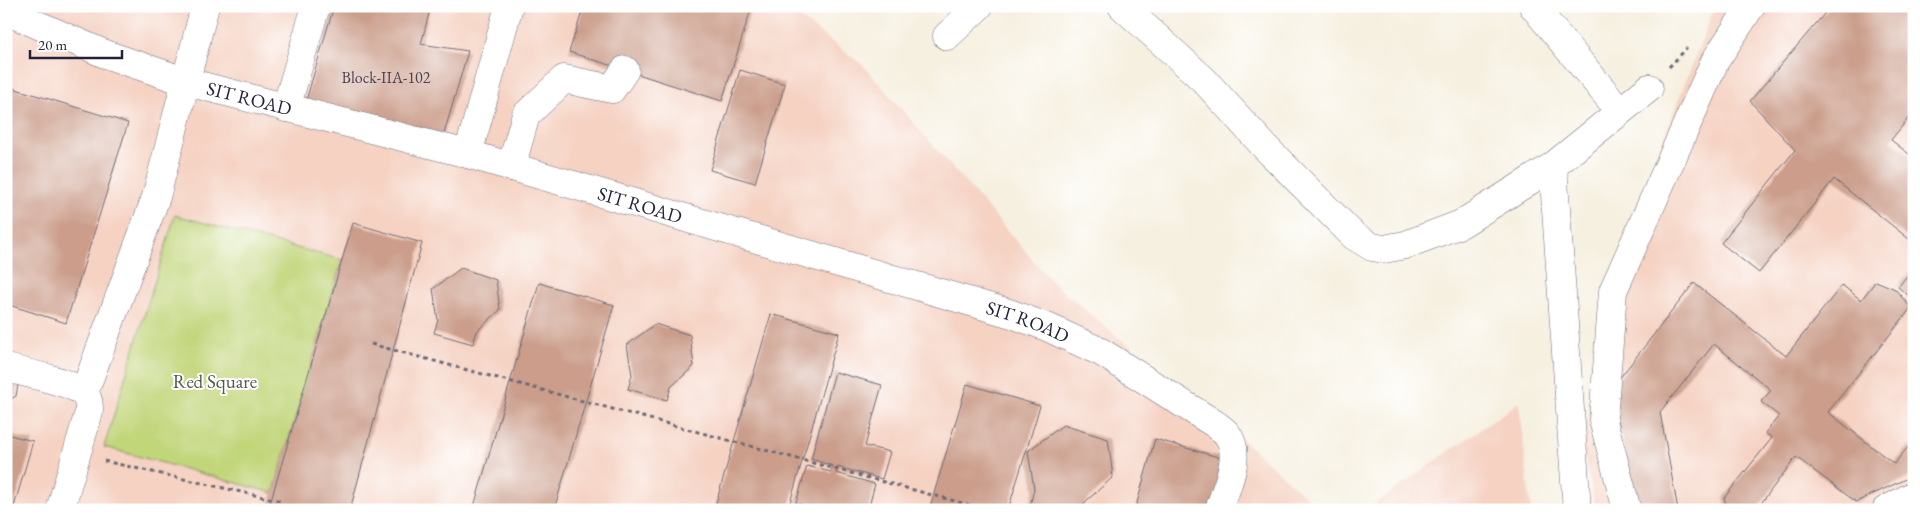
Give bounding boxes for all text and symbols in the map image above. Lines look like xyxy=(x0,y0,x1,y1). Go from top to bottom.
scale bar xyxy=(30,28,122,60)
text: 20 m xyxy=(38,35,67,54)
house number: Block-IIA-102 xyxy=(342,67,431,88)
street label: SIT ROAD xyxy=(204,75,295,121)
street label: SIT ROAD xyxy=(595,180,685,229)
street label: SIT ROAD xyxy=(983,295,1073,348)
park label: Red Square xyxy=(173,369,257,394)

